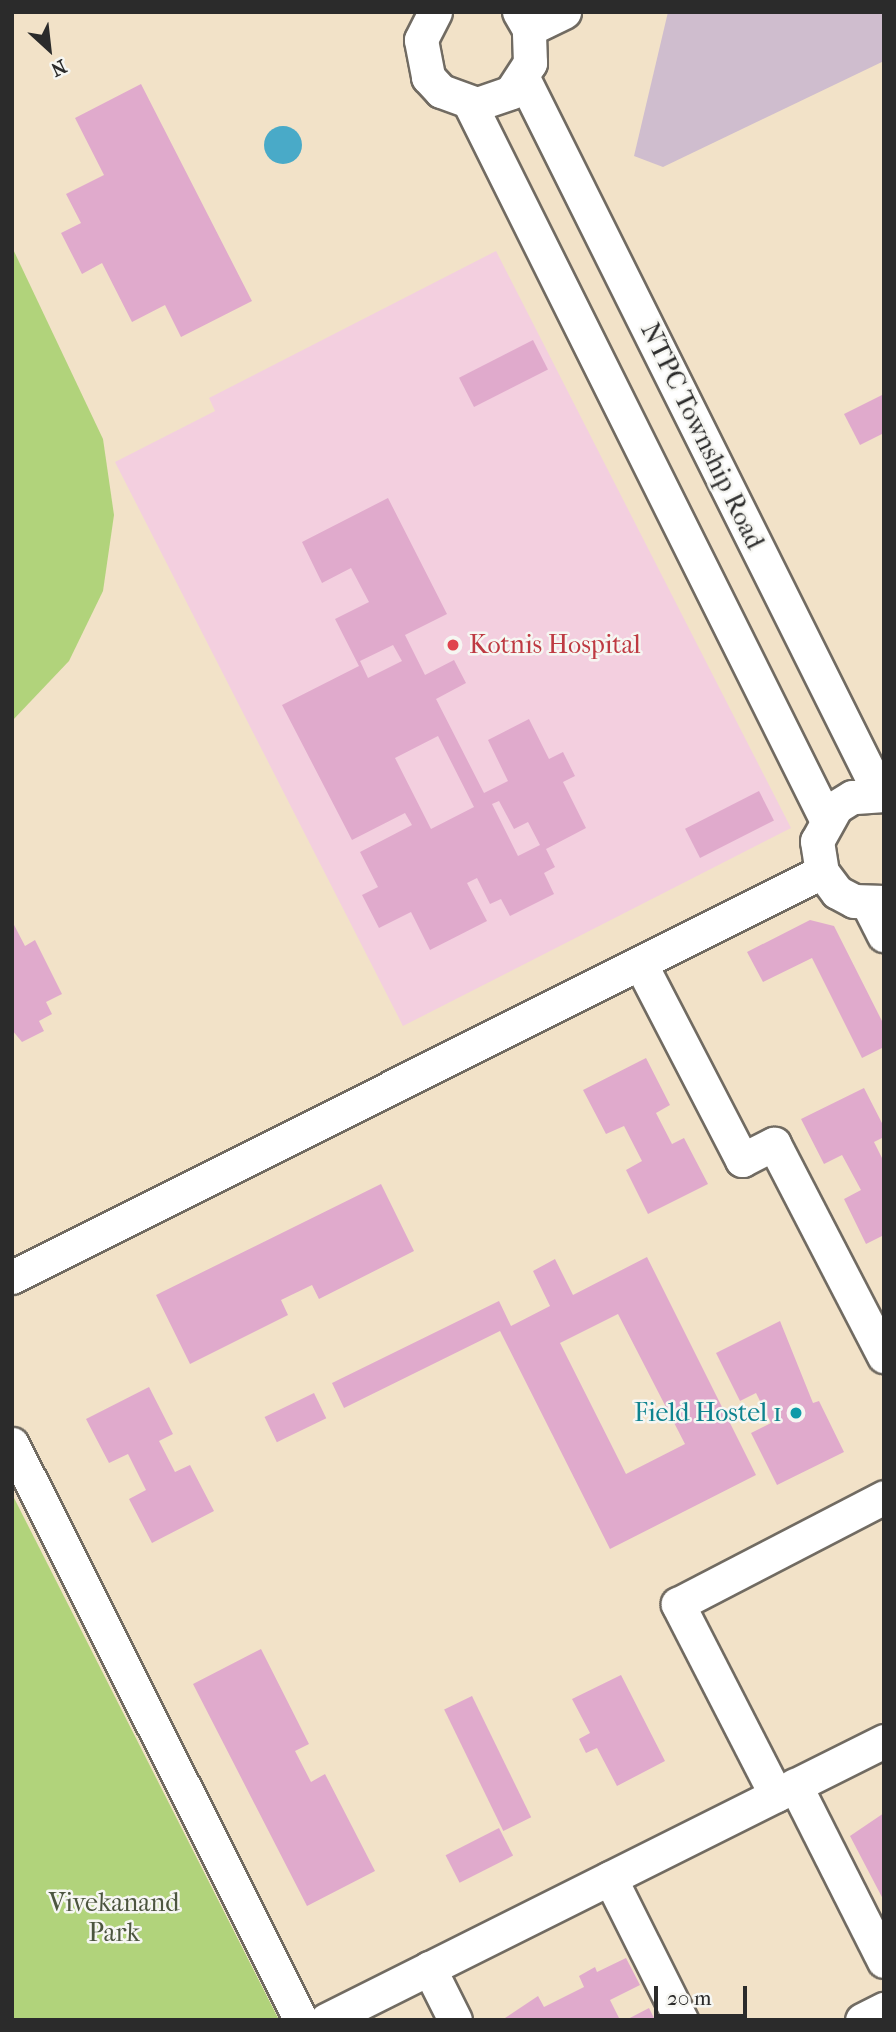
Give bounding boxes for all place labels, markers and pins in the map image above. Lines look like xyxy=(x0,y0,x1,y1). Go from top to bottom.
place label: Kotnis Hospital xyxy=(469,629,641,661)
marker: Kotnis Hospital xyxy=(443,635,463,655)
place label: Field Hostel 1 xyxy=(634,1397,782,1429)
marker: Field Hostel 1 xyxy=(788,1405,804,1421)

